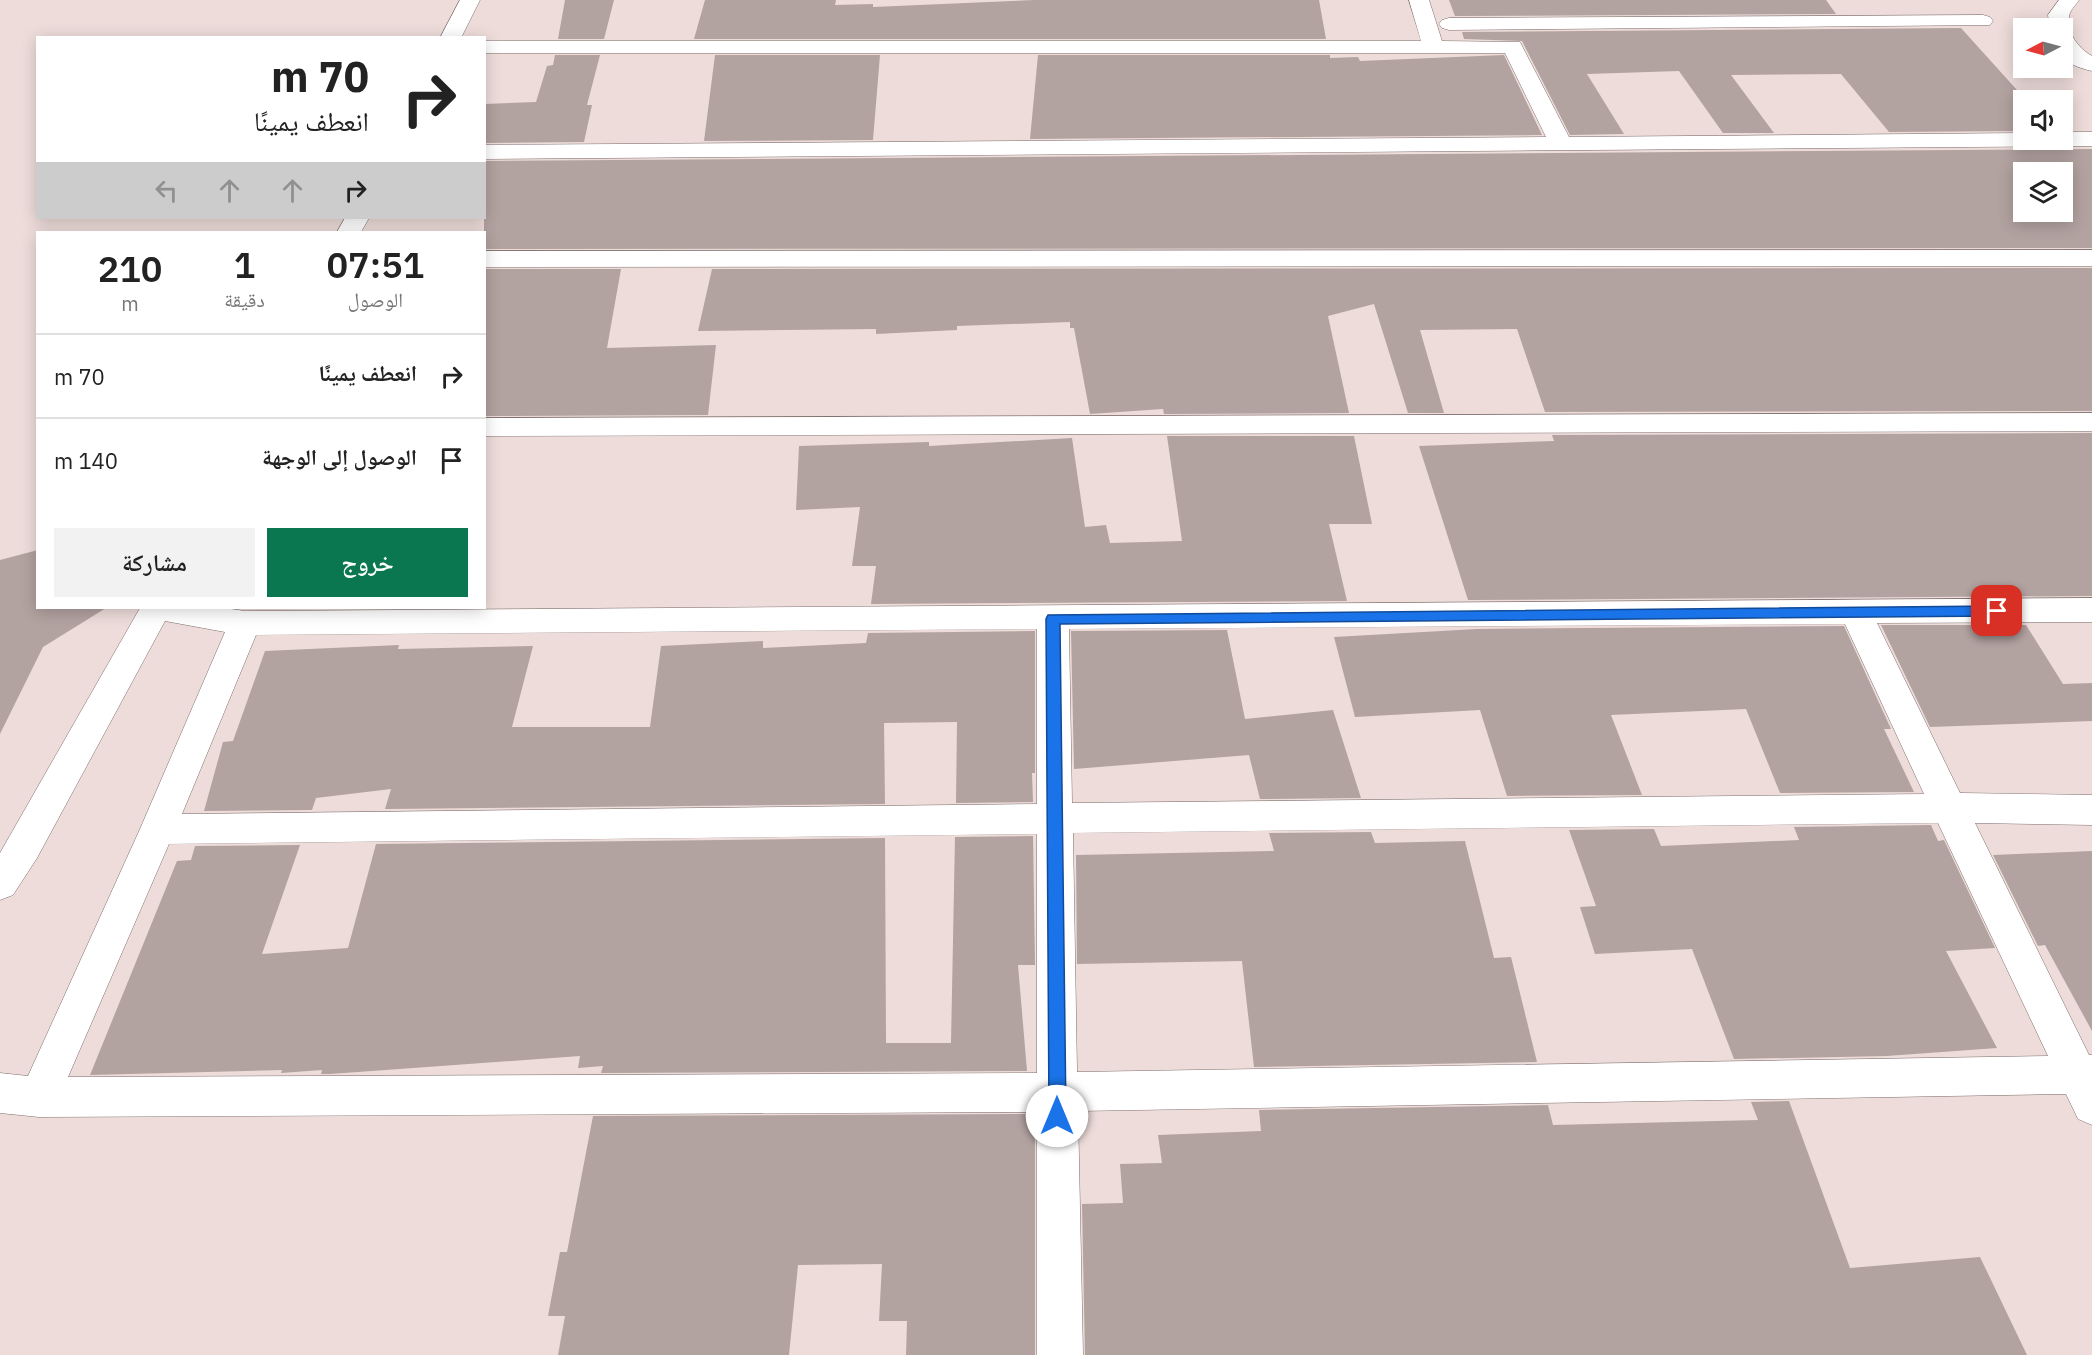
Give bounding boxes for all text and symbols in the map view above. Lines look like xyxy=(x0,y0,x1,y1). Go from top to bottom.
north arrow xyxy=(2013,18,2073,78)
map controls xyxy=(2013,18,2073,222)
text: 70 m xyxy=(271,49,369,104)
icon: right xyxy=(390,60,468,138)
button: sound xyxy=(2013,90,2073,150)
text: انعطف يمينًا xyxy=(254,103,369,138)
button: layers xyxy=(2013,162,2073,222)
icon: left xyxy=(150,174,183,207)
icon: ahead xyxy=(213,174,246,207)
icon: ahead xyxy=(276,174,309,207)
icon: right xyxy=(339,174,372,207)
text: 1 xyxy=(234,241,255,288)
text: 07:51 xyxy=(326,241,424,288)
text: 210 xyxy=(98,245,162,292)
text: دقيقة xyxy=(224,286,265,313)
text: الوصول xyxy=(348,286,403,313)
text: m xyxy=(121,290,139,317)
text: انعطف يمينًا xyxy=(319,358,417,387)
icon: right xyxy=(435,360,468,393)
text: 70 m xyxy=(54,362,105,391)
text: الوصول إلى الوجهة xyxy=(262,442,417,471)
icon: arrive xyxy=(435,444,468,477)
text: 140 m xyxy=(54,446,118,475)
button: مشاركة xyxy=(54,528,255,597)
button: خروج xyxy=(267,528,468,597)
pin xyxy=(1971,585,2022,636)
icon: arrive xyxy=(1980,594,2013,627)
position arrow xyxy=(1025,1084,1089,1148)

